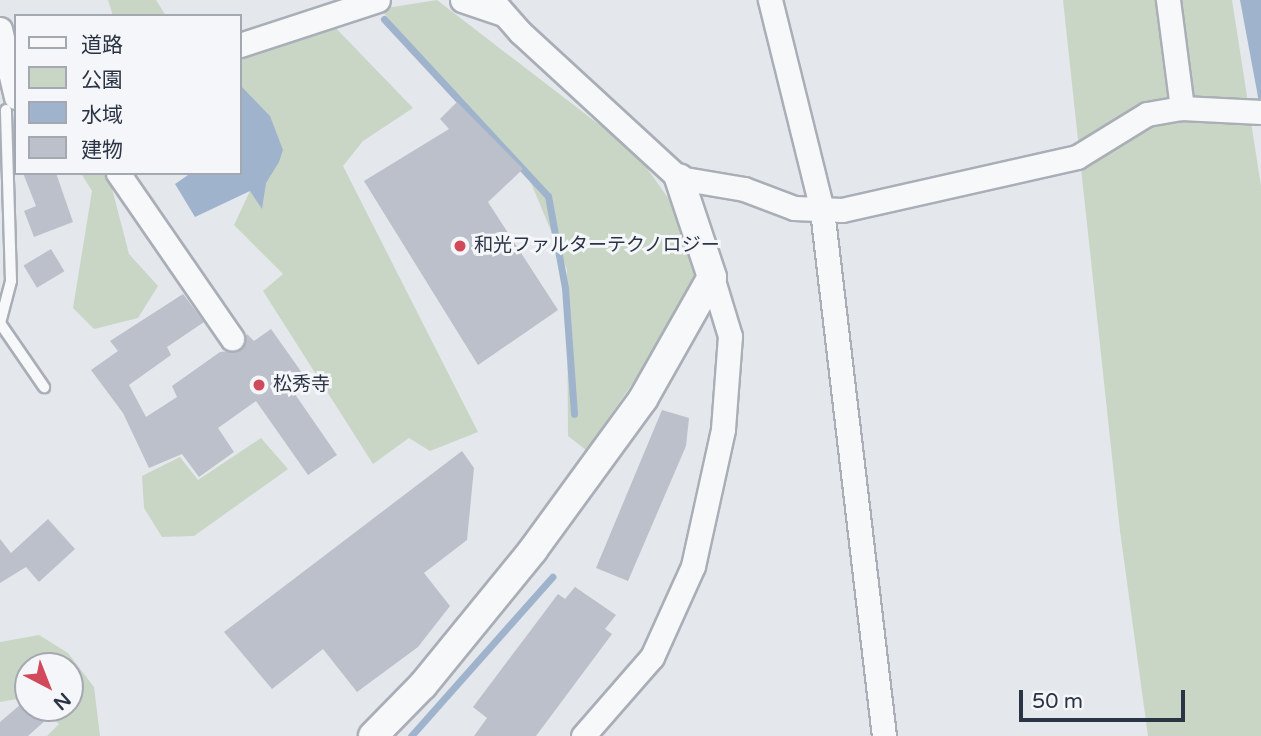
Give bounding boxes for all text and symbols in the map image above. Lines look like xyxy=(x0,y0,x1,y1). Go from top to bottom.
legend xyxy=(14,14,242,175)
text: 道路 xyxy=(81,33,123,58)
text: 公園 xyxy=(81,68,123,93)
text: 水域 xyxy=(81,103,123,128)
text: 建物 xyxy=(81,138,123,163)
place label: 和光ファルターテクノロジー xyxy=(474,235,721,257)
marker: 和光ファルターテクノロジー xyxy=(452,238,468,254)
place label: 松秀寺 xyxy=(273,374,330,396)
marker: 松秀寺 xyxy=(251,377,267,393)
north arrow xyxy=(14,652,84,722)
scale bar xyxy=(1023,676,1189,720)
text: N xyxy=(49,688,75,714)
text: 50 m xyxy=(1032,689,1083,714)

